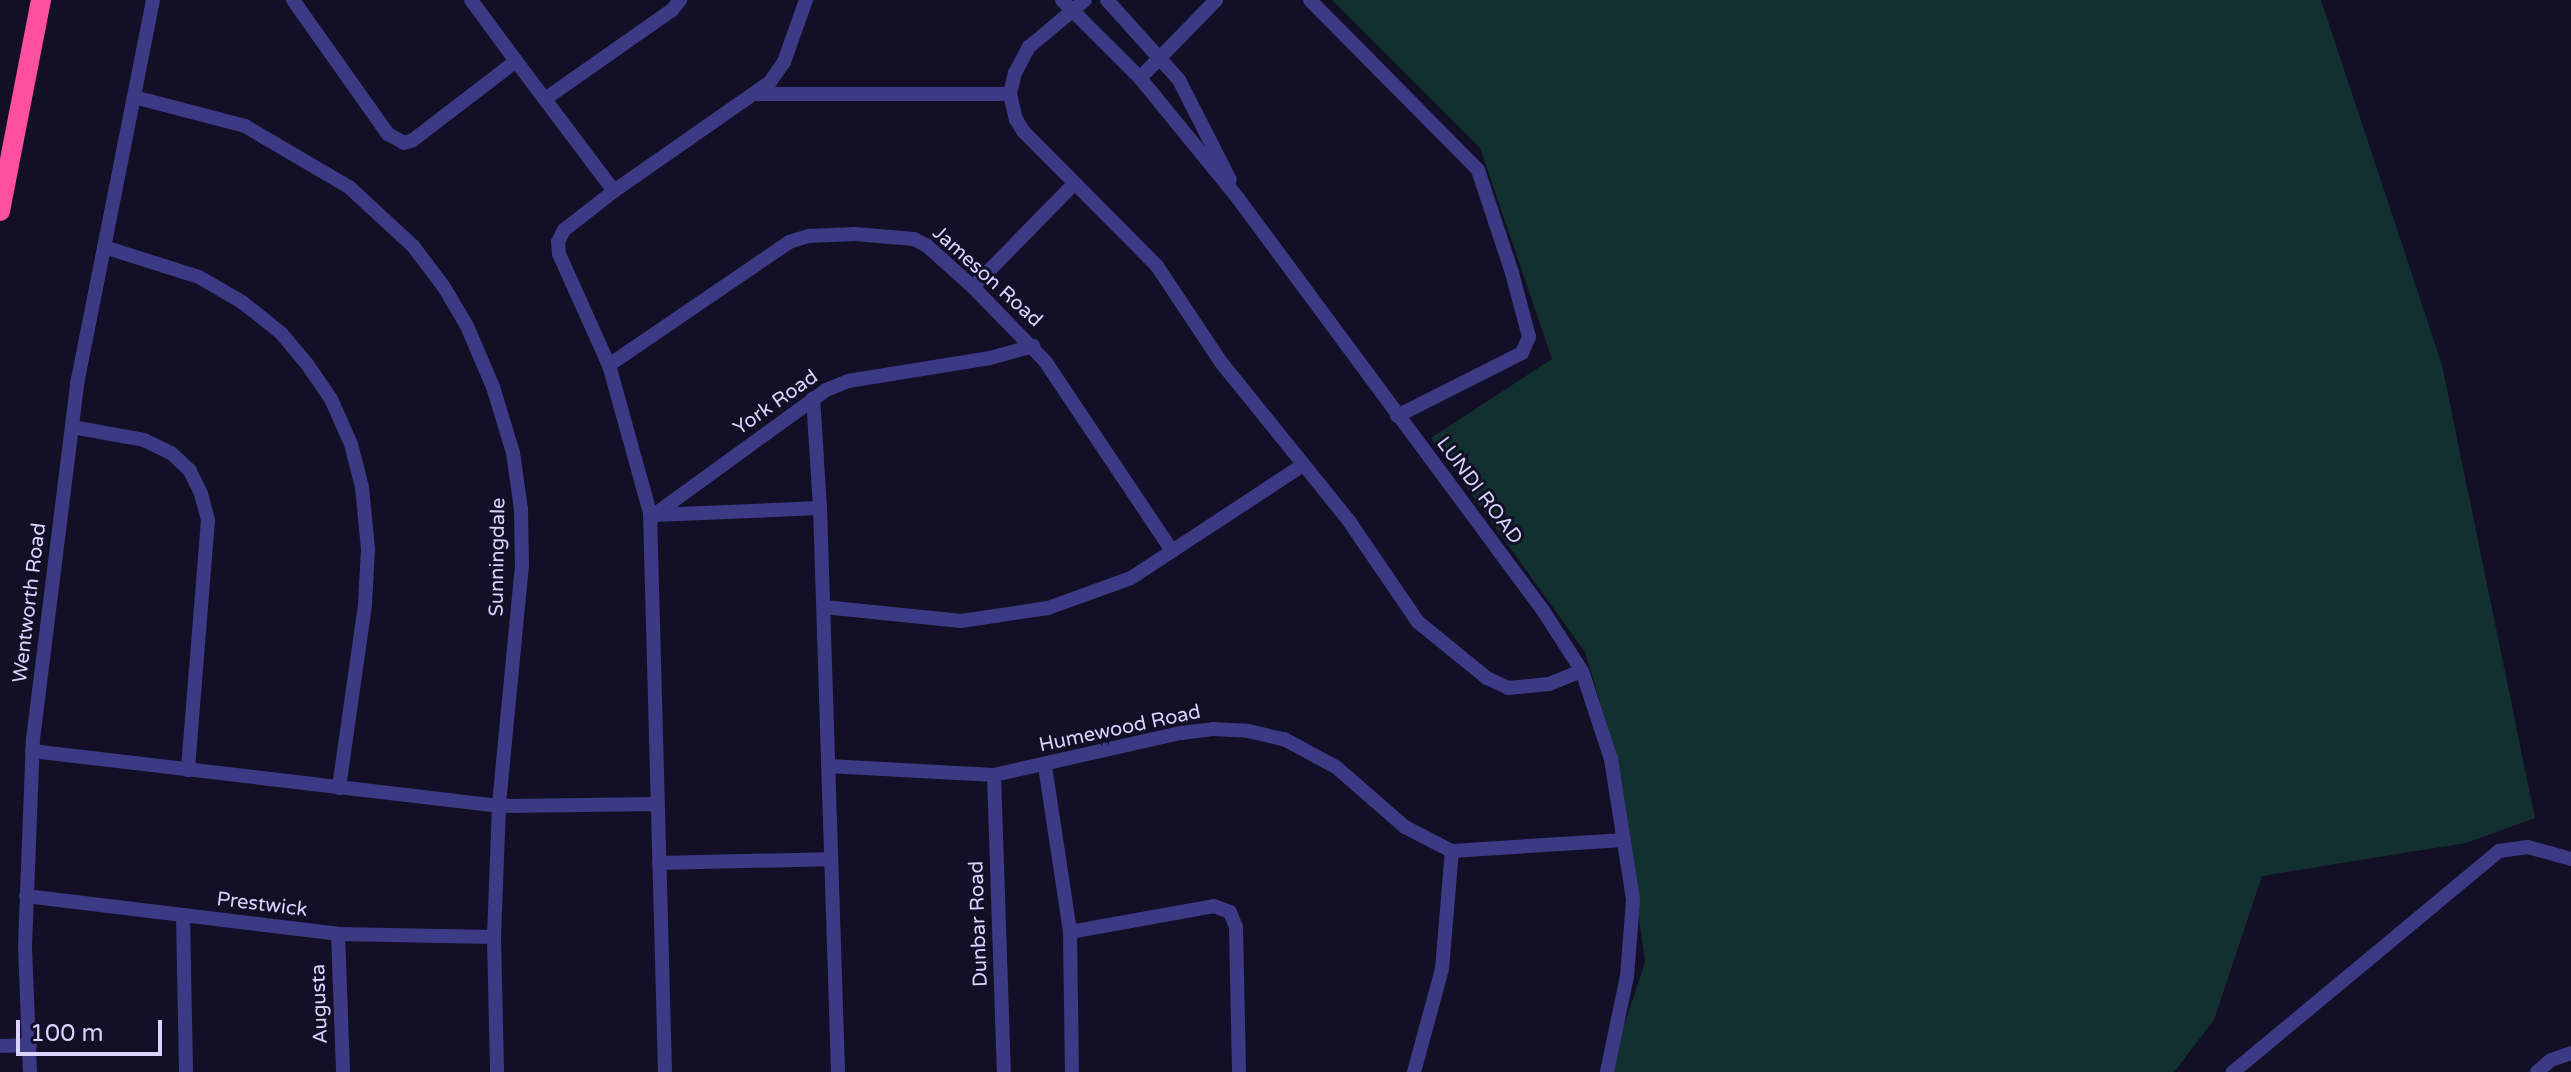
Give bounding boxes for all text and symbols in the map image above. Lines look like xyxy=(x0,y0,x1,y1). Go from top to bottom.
street label: Jameson Road xyxy=(927,221,1047,333)
street label: York Road xyxy=(729,365,823,441)
street label: LUNDI ROAD xyxy=(1431,433,1527,549)
street label: Sunningdale xyxy=(485,497,511,617)
street label: Wentworth Road xyxy=(8,522,52,684)
street label: Humewood Road xyxy=(1037,700,1203,758)
street label: Dunbar Road xyxy=(965,861,993,987)
street label: Prestwick xyxy=(215,888,309,922)
street label: Augusta xyxy=(307,964,333,1044)
scale bar xyxy=(20,1004,166,1054)
text: 100 m xyxy=(30,1019,104,1048)

